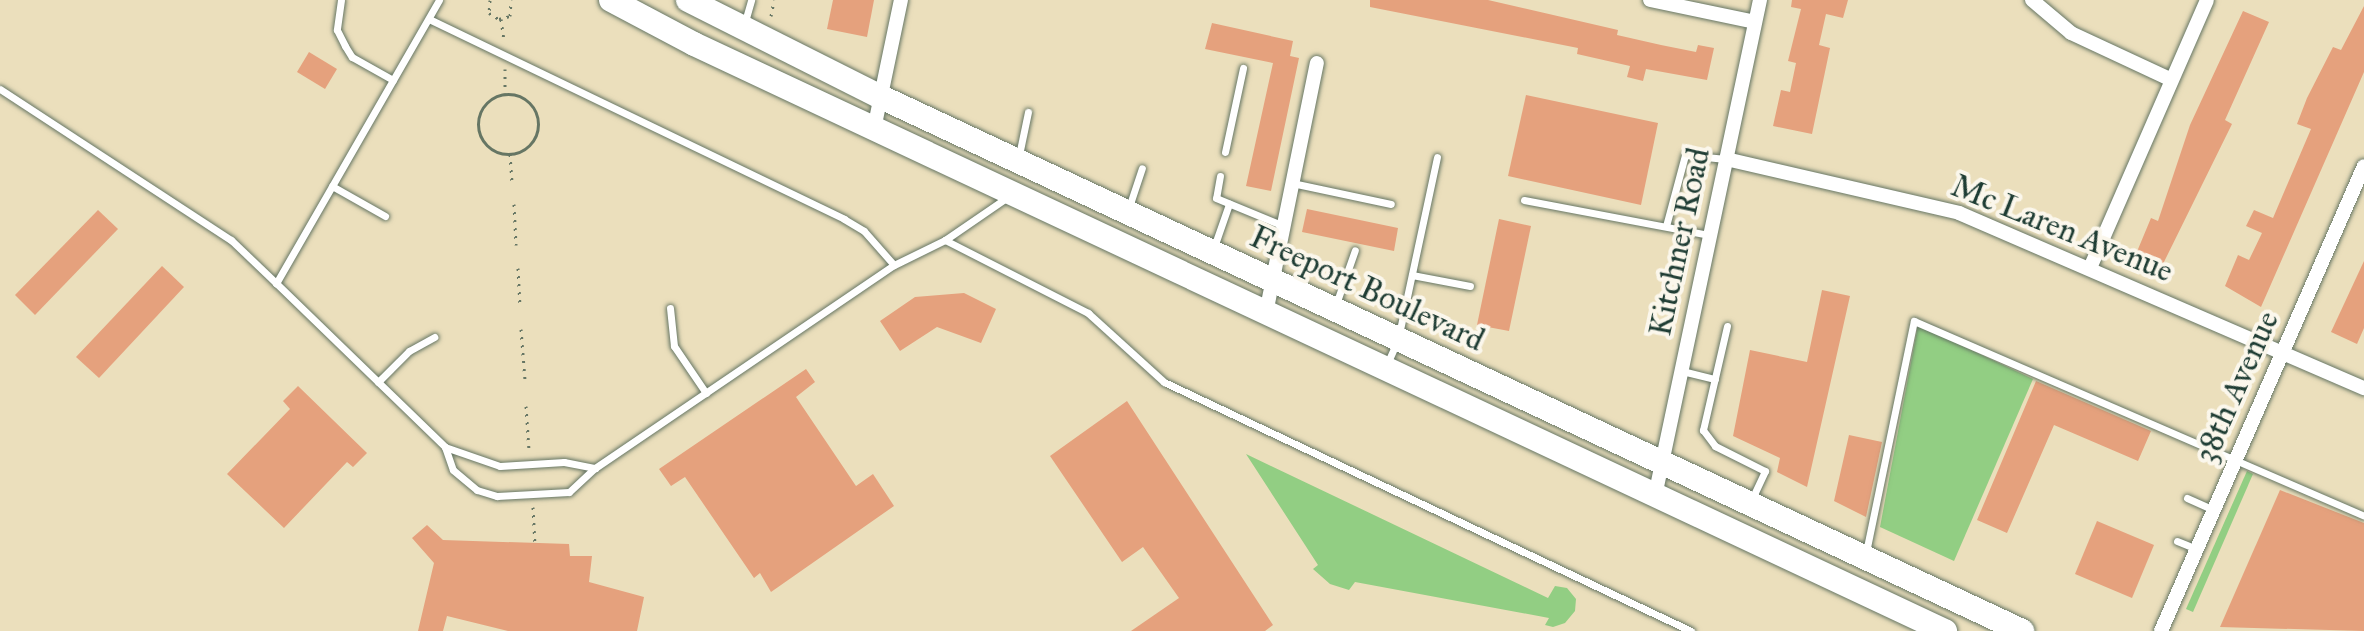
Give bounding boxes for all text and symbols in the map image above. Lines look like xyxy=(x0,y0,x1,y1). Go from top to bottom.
street label: Kitchner Road xyxy=(1641,144,1719,340)
street label: Mc Laren Avenue xyxy=(1946,167,2178,291)
street label: Freeport Boulevard xyxy=(1244,218,1490,360)
street label: 38th Avenue xyxy=(2187,305,2287,469)

